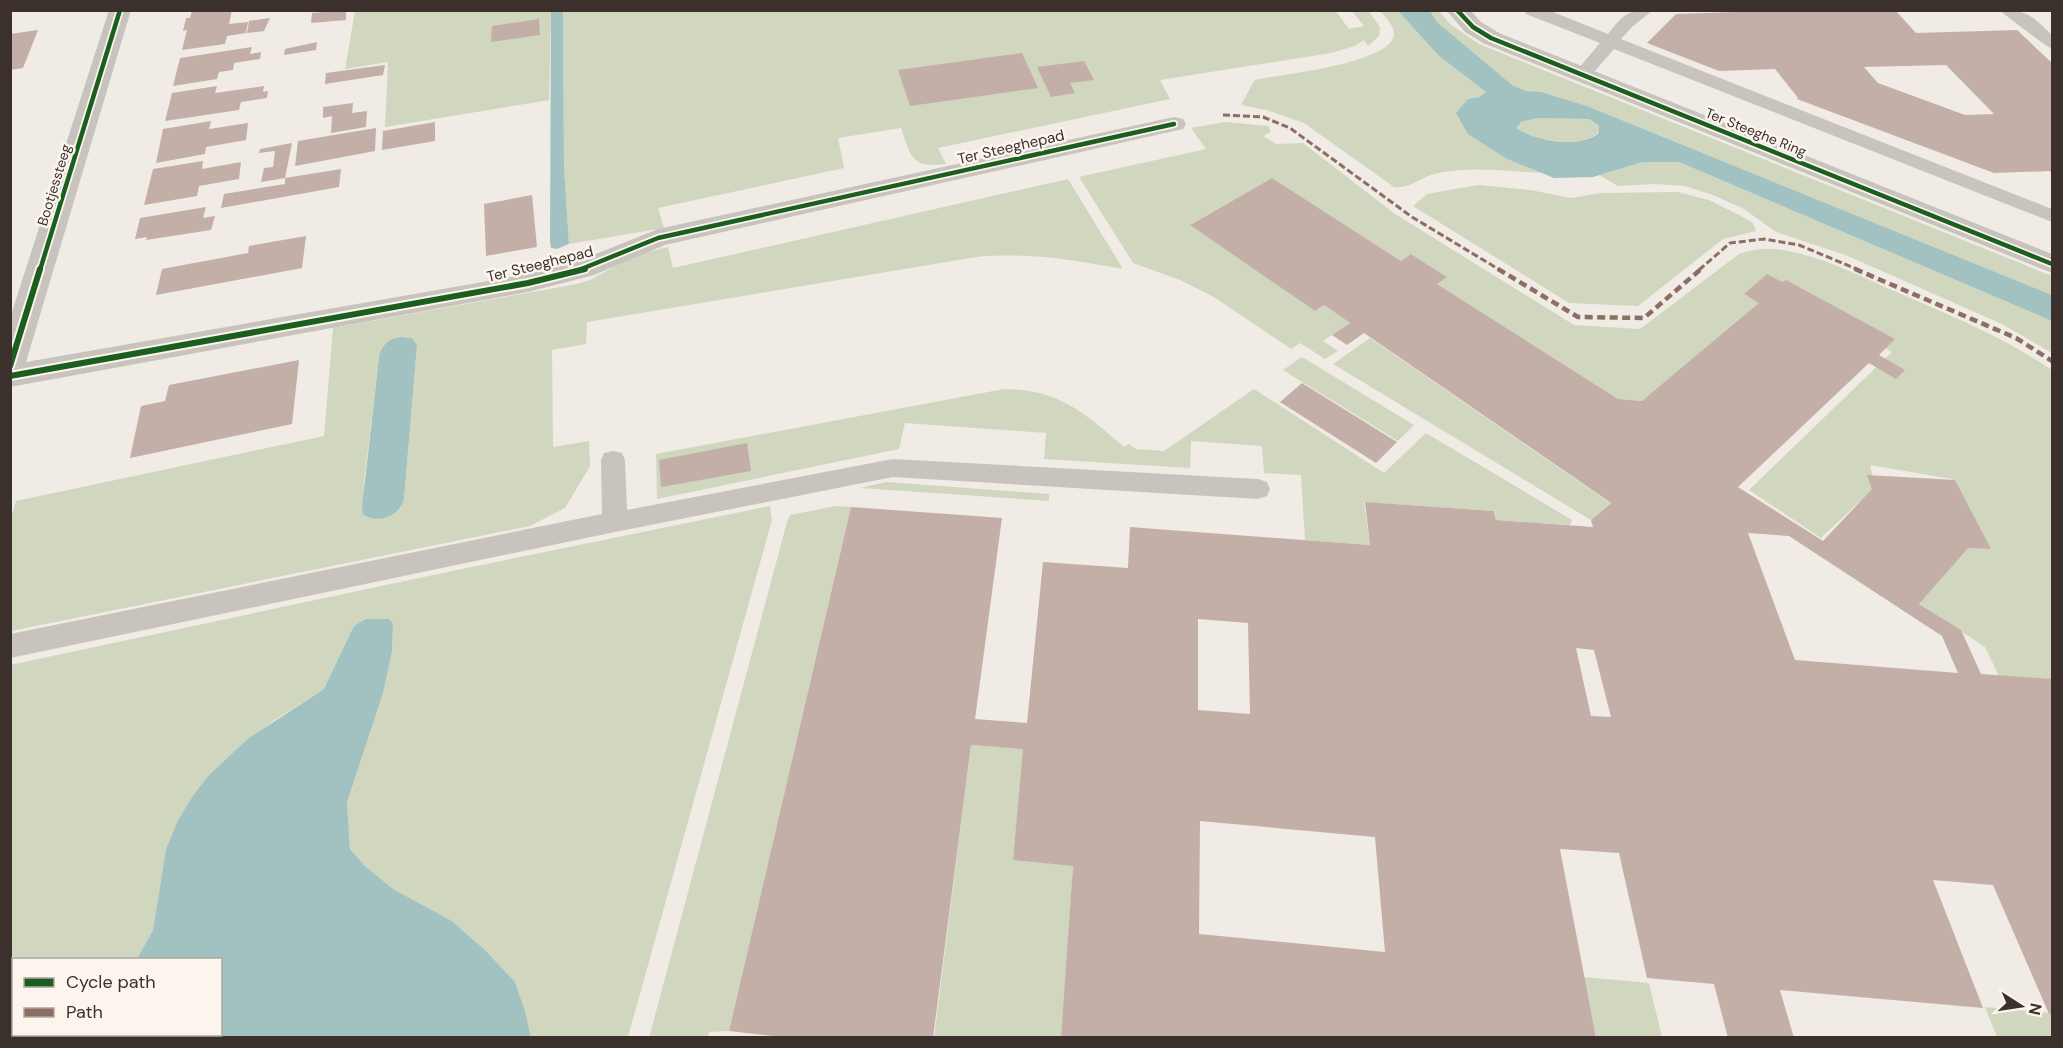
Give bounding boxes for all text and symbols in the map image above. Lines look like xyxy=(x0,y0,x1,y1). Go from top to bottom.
street label: Ter Steeghe Ring xyxy=(1703,103,1810,161)
street label: Ter Steeghepad xyxy=(956,125,1066,169)
street label: Bootjessteeg xyxy=(33,142,75,228)
street label: Ter Steeghepad xyxy=(485,241,595,287)
legend xyxy=(12,958,222,1036)
text: Cycle path xyxy=(66,970,156,994)
north arrow xyxy=(1991,976,2051,1036)
text: Path xyxy=(66,1000,103,1024)
text: N xyxy=(2024,1001,2047,1017)

